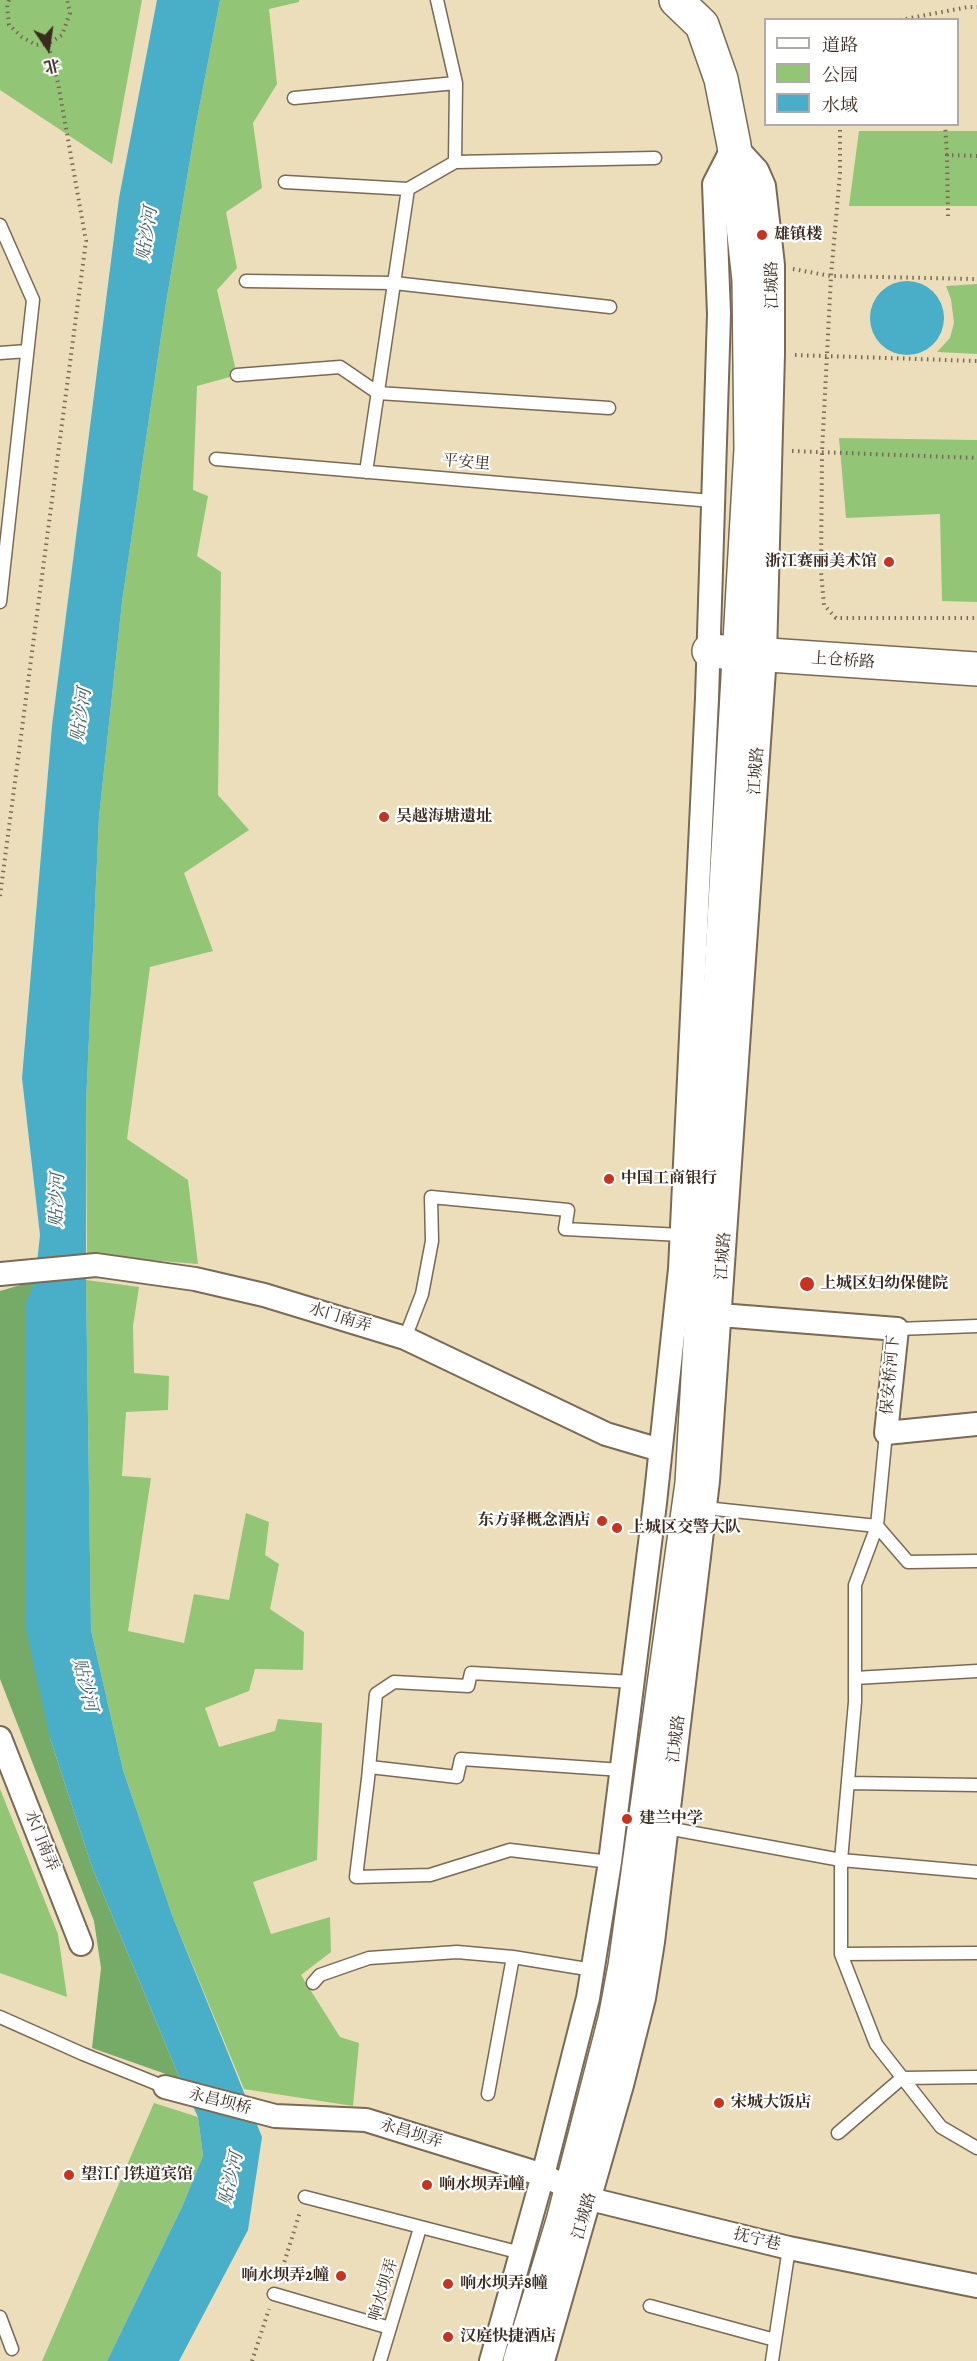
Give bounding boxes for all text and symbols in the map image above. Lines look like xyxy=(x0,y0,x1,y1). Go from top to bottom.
north arrow xyxy=(18,18,78,78)
legend xyxy=(764,18,959,126)
text: 道路 xyxy=(822,33,858,57)
text: 北 xyxy=(42,53,62,78)
text: 公园 xyxy=(822,63,858,87)
text: 水域 xyxy=(822,93,858,117)
water label: 贴沙河 xyxy=(133,206,163,262)
place label: 雄镇楼 xyxy=(774,225,822,245)
marker: 雄镇楼 xyxy=(755,228,769,242)
street label: 江城路 xyxy=(763,261,783,309)
street label: 平安里 xyxy=(441,451,491,475)
place label: 浙江赛丽美术馆 xyxy=(765,552,877,572)
marker: 浙江赛丽美术馆 xyxy=(882,555,896,569)
street label: 上仓桥路 xyxy=(810,649,876,673)
water label: 贴沙河 xyxy=(68,687,96,743)
street label: 江城路 xyxy=(746,746,768,796)
place label: 吴越海塘遗址 xyxy=(396,807,492,827)
marker: 吴越海塘遗址 xyxy=(377,810,391,824)
place label: 中国工商银行 xyxy=(621,1169,717,1189)
marker: 中国工商银行 xyxy=(602,1172,616,1186)
water label: 贴沙河 xyxy=(46,1173,70,1227)
street label: 江城路 xyxy=(713,1231,735,1281)
place label: 上城区妇幼保健院 xyxy=(820,1274,948,1294)
marker: 上城区妇幼保健院 xyxy=(798,1275,816,1293)
street label: 水门南弄 xyxy=(307,1299,373,1337)
street label: 保安桥河下 xyxy=(878,1334,904,1416)
place label: 东方驿概念酒店 xyxy=(478,1511,590,1531)
marker: 东方驿概念酒店 xyxy=(595,1514,609,1528)
place label: 上城区交警大队 xyxy=(629,1518,741,1538)
marker: 上城区交警大队 xyxy=(610,1521,624,1535)
water label: 贴沙河 xyxy=(67,1656,101,1714)
street label: 江城路 xyxy=(665,1714,689,1764)
street label: 水门南弄 xyxy=(20,1808,62,1874)
place label: 建兰中学 xyxy=(639,1809,703,1829)
marker: 建兰中学 xyxy=(620,1812,634,1826)
street label: 永昌坝桥 xyxy=(187,2085,253,2119)
place label: 宋城大饭店 xyxy=(731,2093,811,2113)
marker: 宋城大饭店 xyxy=(712,2096,726,2110)
street label: 永昌坝弄 xyxy=(378,2115,444,2153)
water label: 贴沙河 xyxy=(215,2150,249,2208)
place label: 望江门铁道宾馆 xyxy=(81,2165,193,2185)
marker: 望江门铁道宾馆 xyxy=(62,2168,76,2182)
place label: 响水坝弄1幢 xyxy=(439,2175,525,2195)
marker: 响水坝弄1幢 xyxy=(420,2178,434,2192)
street label: 江城路 xyxy=(569,2190,601,2242)
street label: 抚宁巷 xyxy=(731,2225,783,2255)
street label: 响水坝弄 xyxy=(365,2257,403,2323)
place label: 响水坝弄2幢 xyxy=(241,2266,329,2286)
marker: 响水坝弄2幢 xyxy=(334,2269,348,2283)
place label: 响水坝弄8幢 xyxy=(460,2274,548,2294)
marker: 响水坝弄8幢 xyxy=(441,2277,455,2291)
place label: 汉庭快捷酒店 xyxy=(460,2327,556,2347)
marker: 汉庭快捷酒店 xyxy=(441,2330,455,2344)

